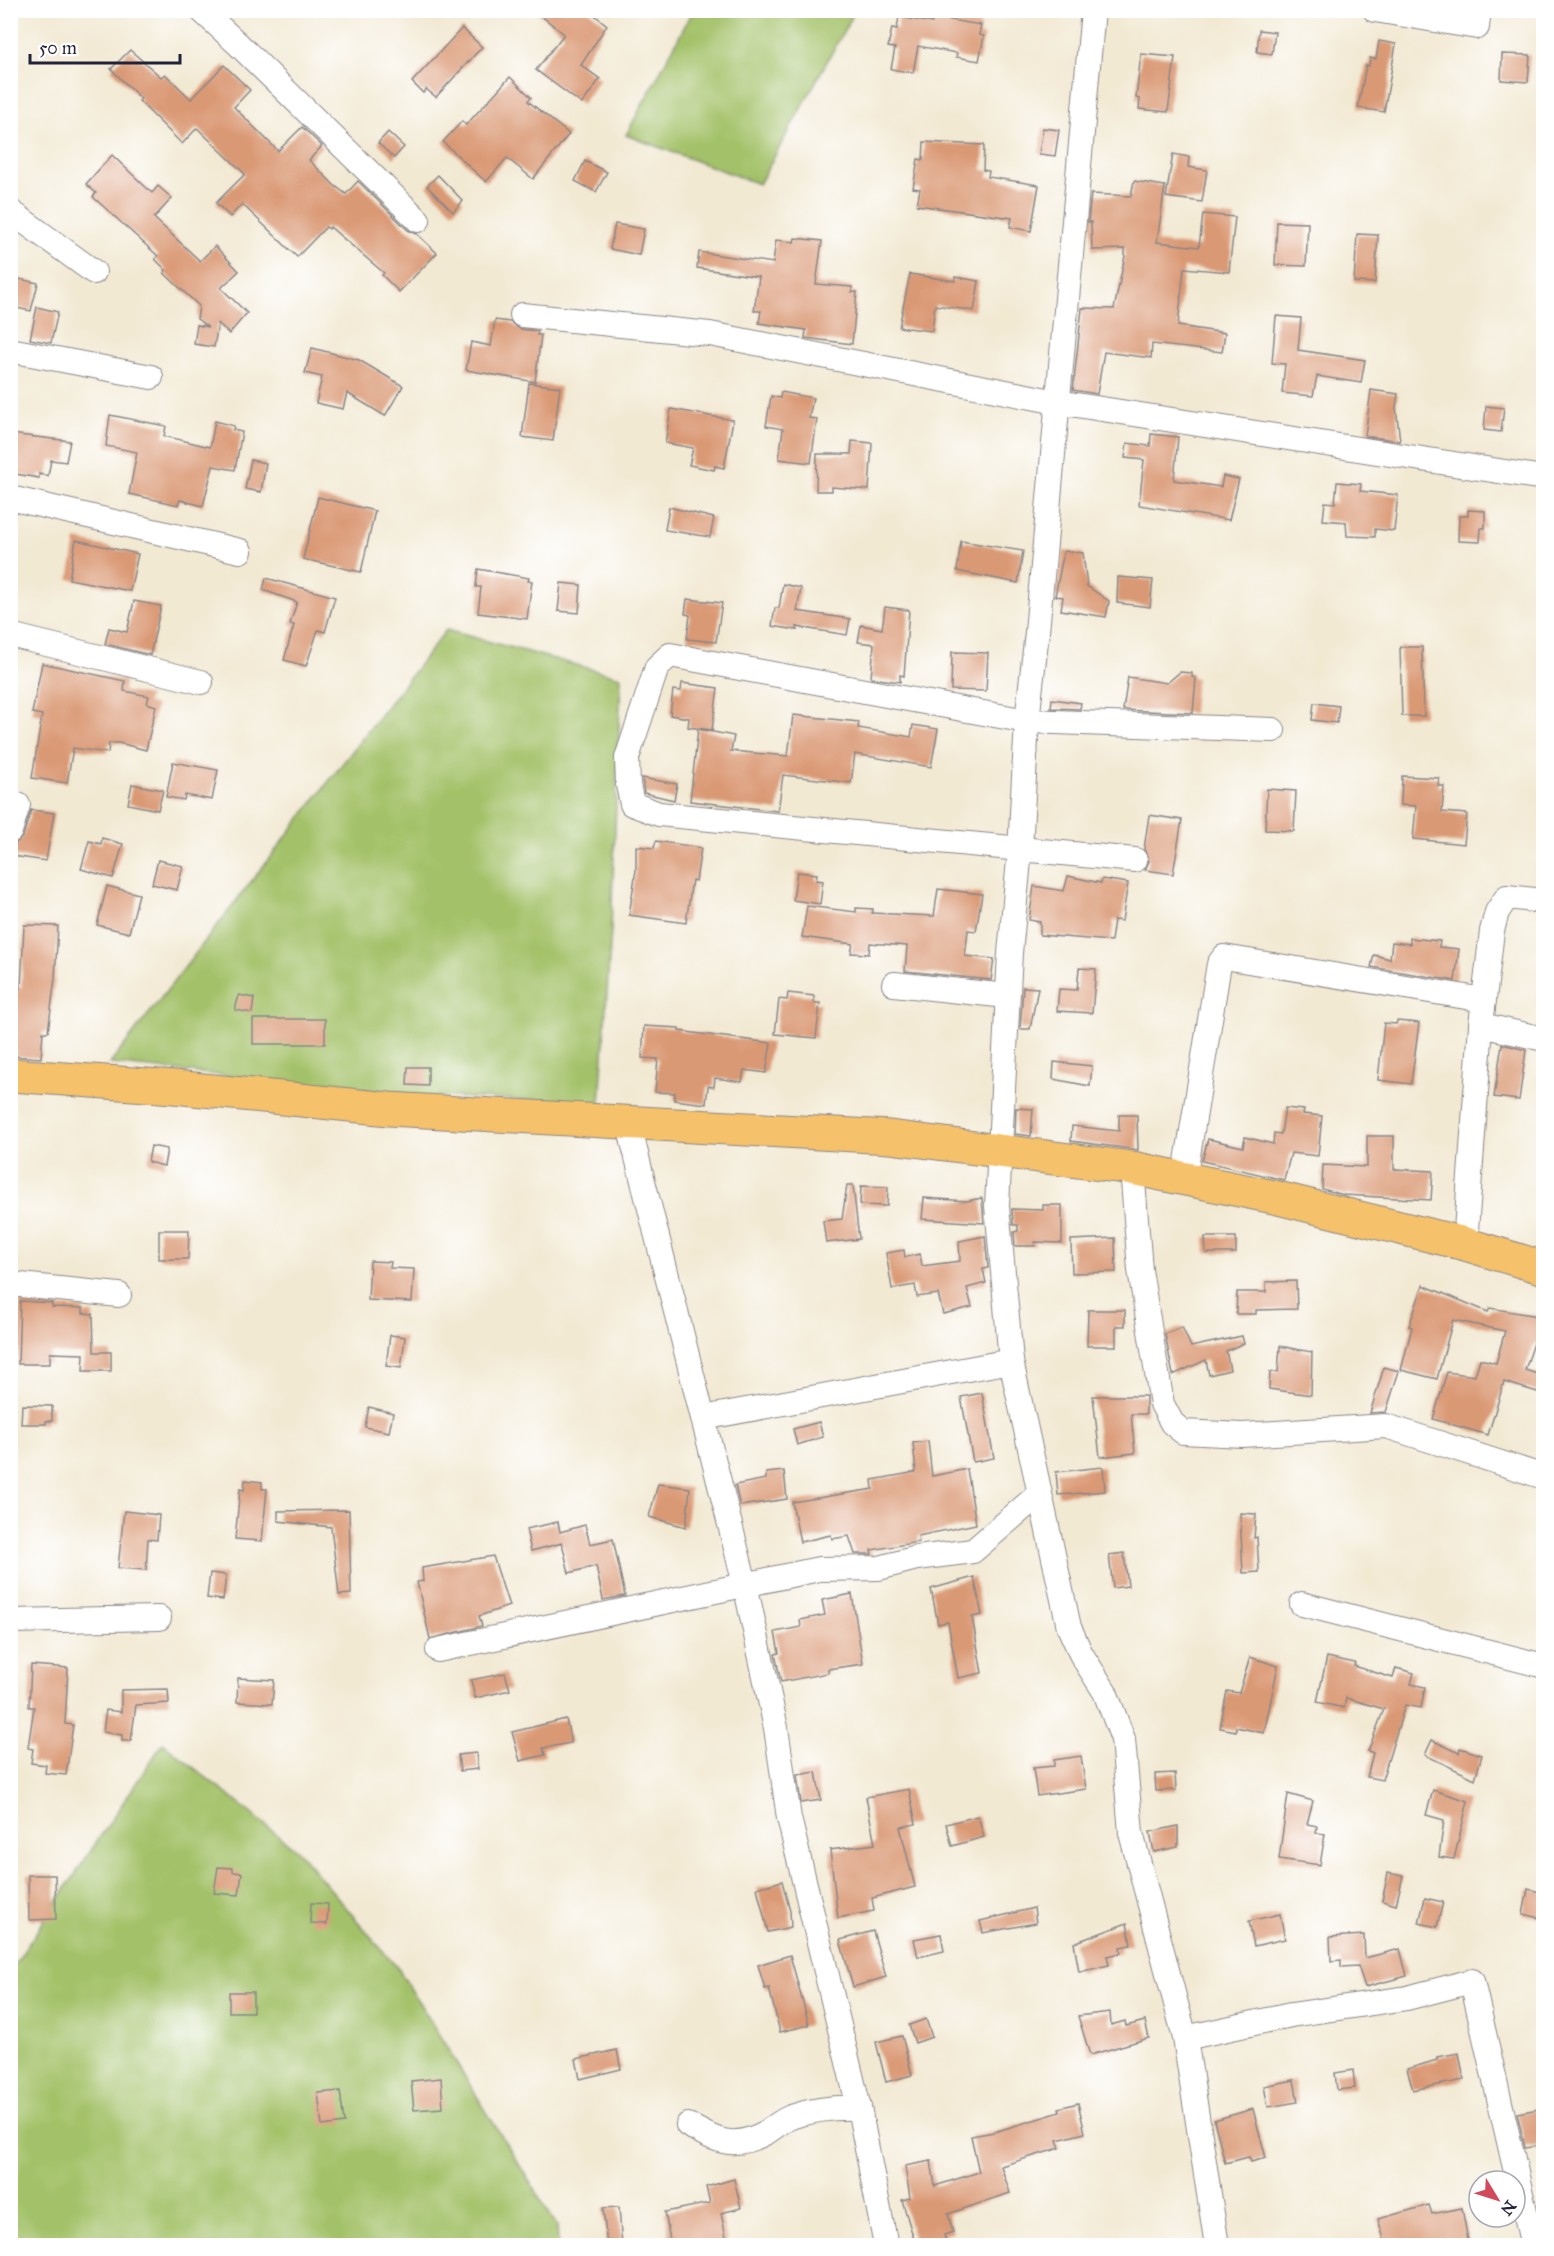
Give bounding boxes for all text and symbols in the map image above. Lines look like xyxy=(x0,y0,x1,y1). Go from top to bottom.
scale bar xyxy=(30,27,180,65)
text: 50 m xyxy=(39,37,77,59)
north arrow xyxy=(1467,2169,1527,2229)
text: N xyxy=(1497,2197,1520,2219)

